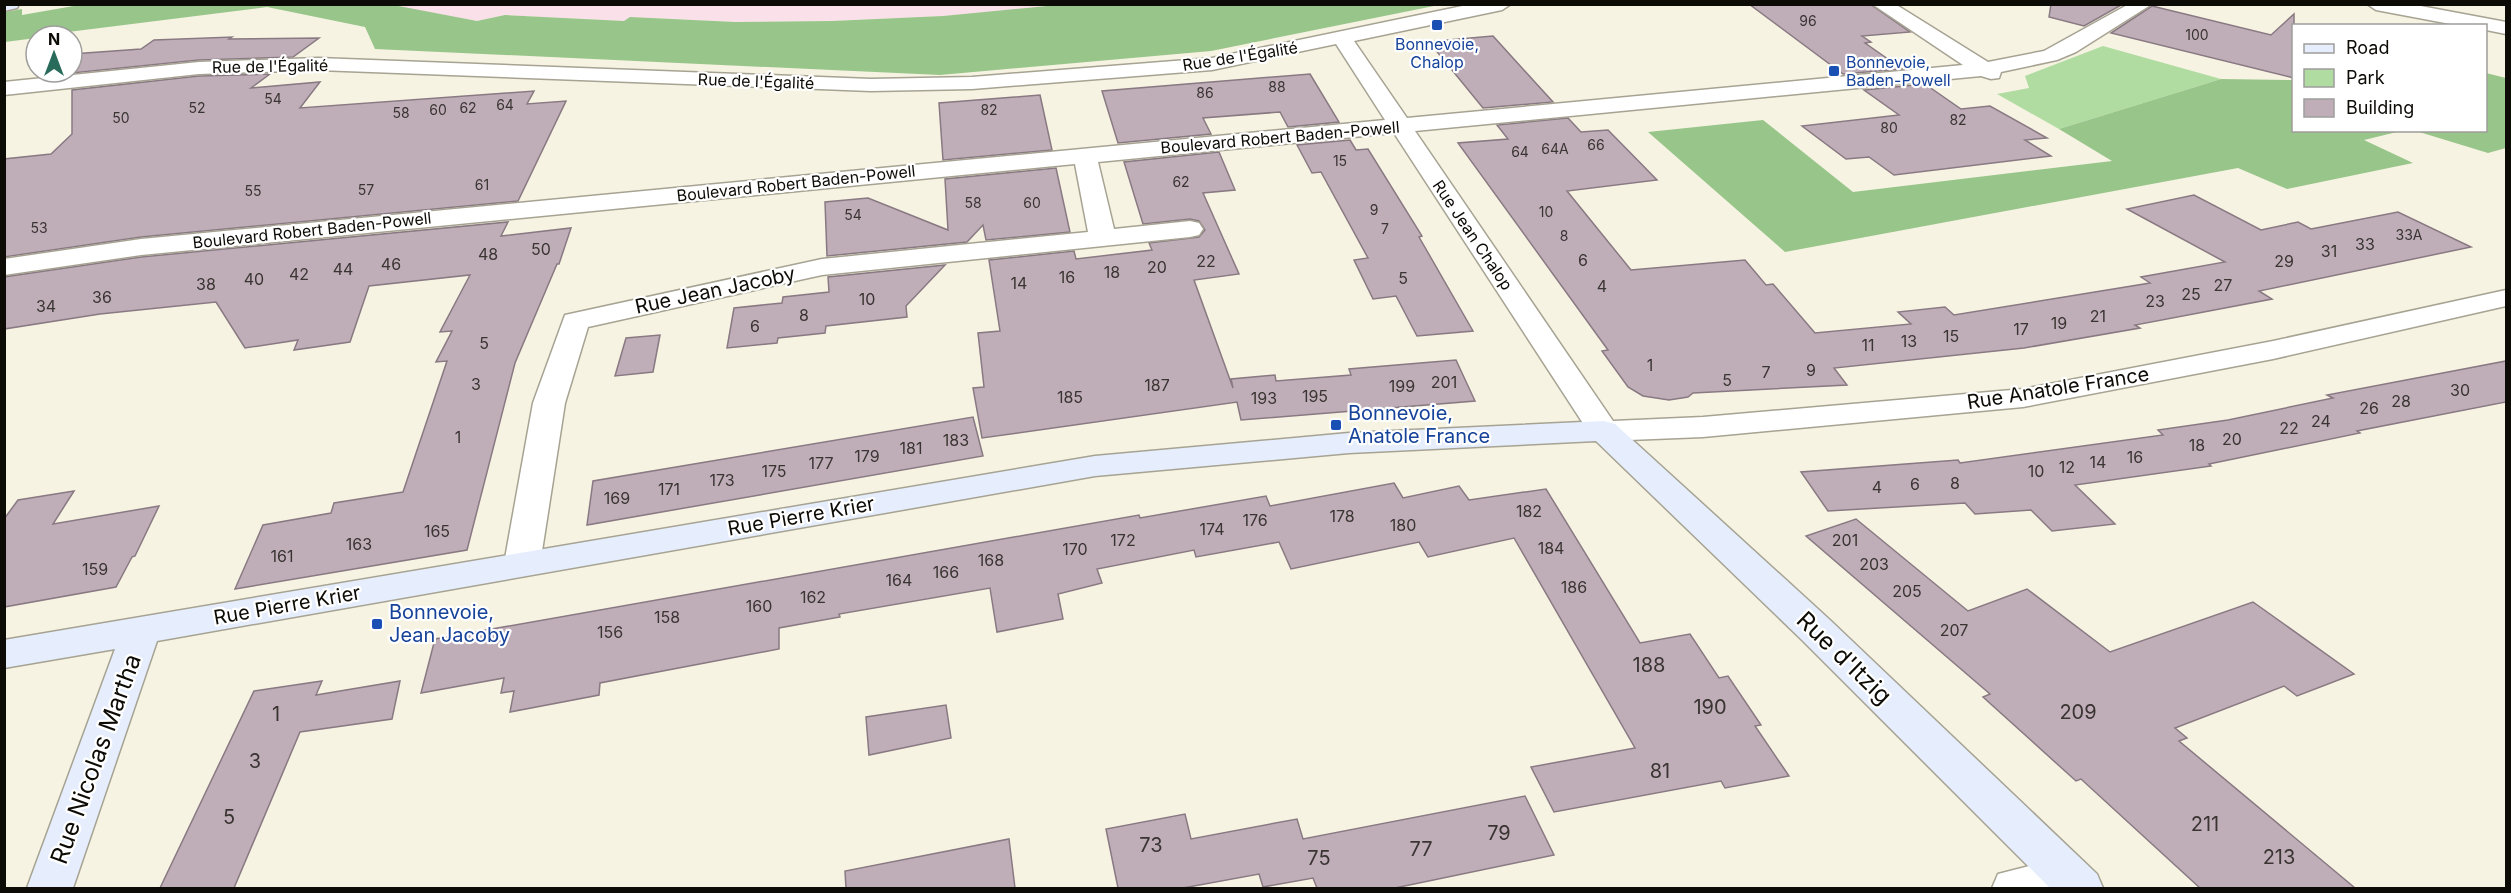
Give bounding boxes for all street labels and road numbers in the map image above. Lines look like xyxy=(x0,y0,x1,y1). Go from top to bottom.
street label: Rue de l'Égalité xyxy=(1181,37,1299,75)
street label: Rue de l'Égalité xyxy=(212,55,328,77)
street label: Rue de l'Égalité xyxy=(697,69,815,93)
street label: Boulevard Robert Baden-Powell xyxy=(1160,117,1400,157)
street label: Boulevard Robert Baden-Powell xyxy=(676,161,916,205)
street label: Rue Jean Chalop xyxy=(1429,176,1517,294)
street label: Boulevard Robert Baden-Powell xyxy=(192,208,432,252)
street label: Rue Jean Jacoby xyxy=(633,261,797,319)
street label: Rue Anatole France xyxy=(1965,362,2151,414)
street label: Rue Pierre Krier xyxy=(726,491,877,541)
street label: Rue Pierre Krier xyxy=(212,580,363,630)
street label: Rue d'Itzig xyxy=(1791,605,1898,710)
street label: Rue Nicolas Martha xyxy=(44,650,147,868)

